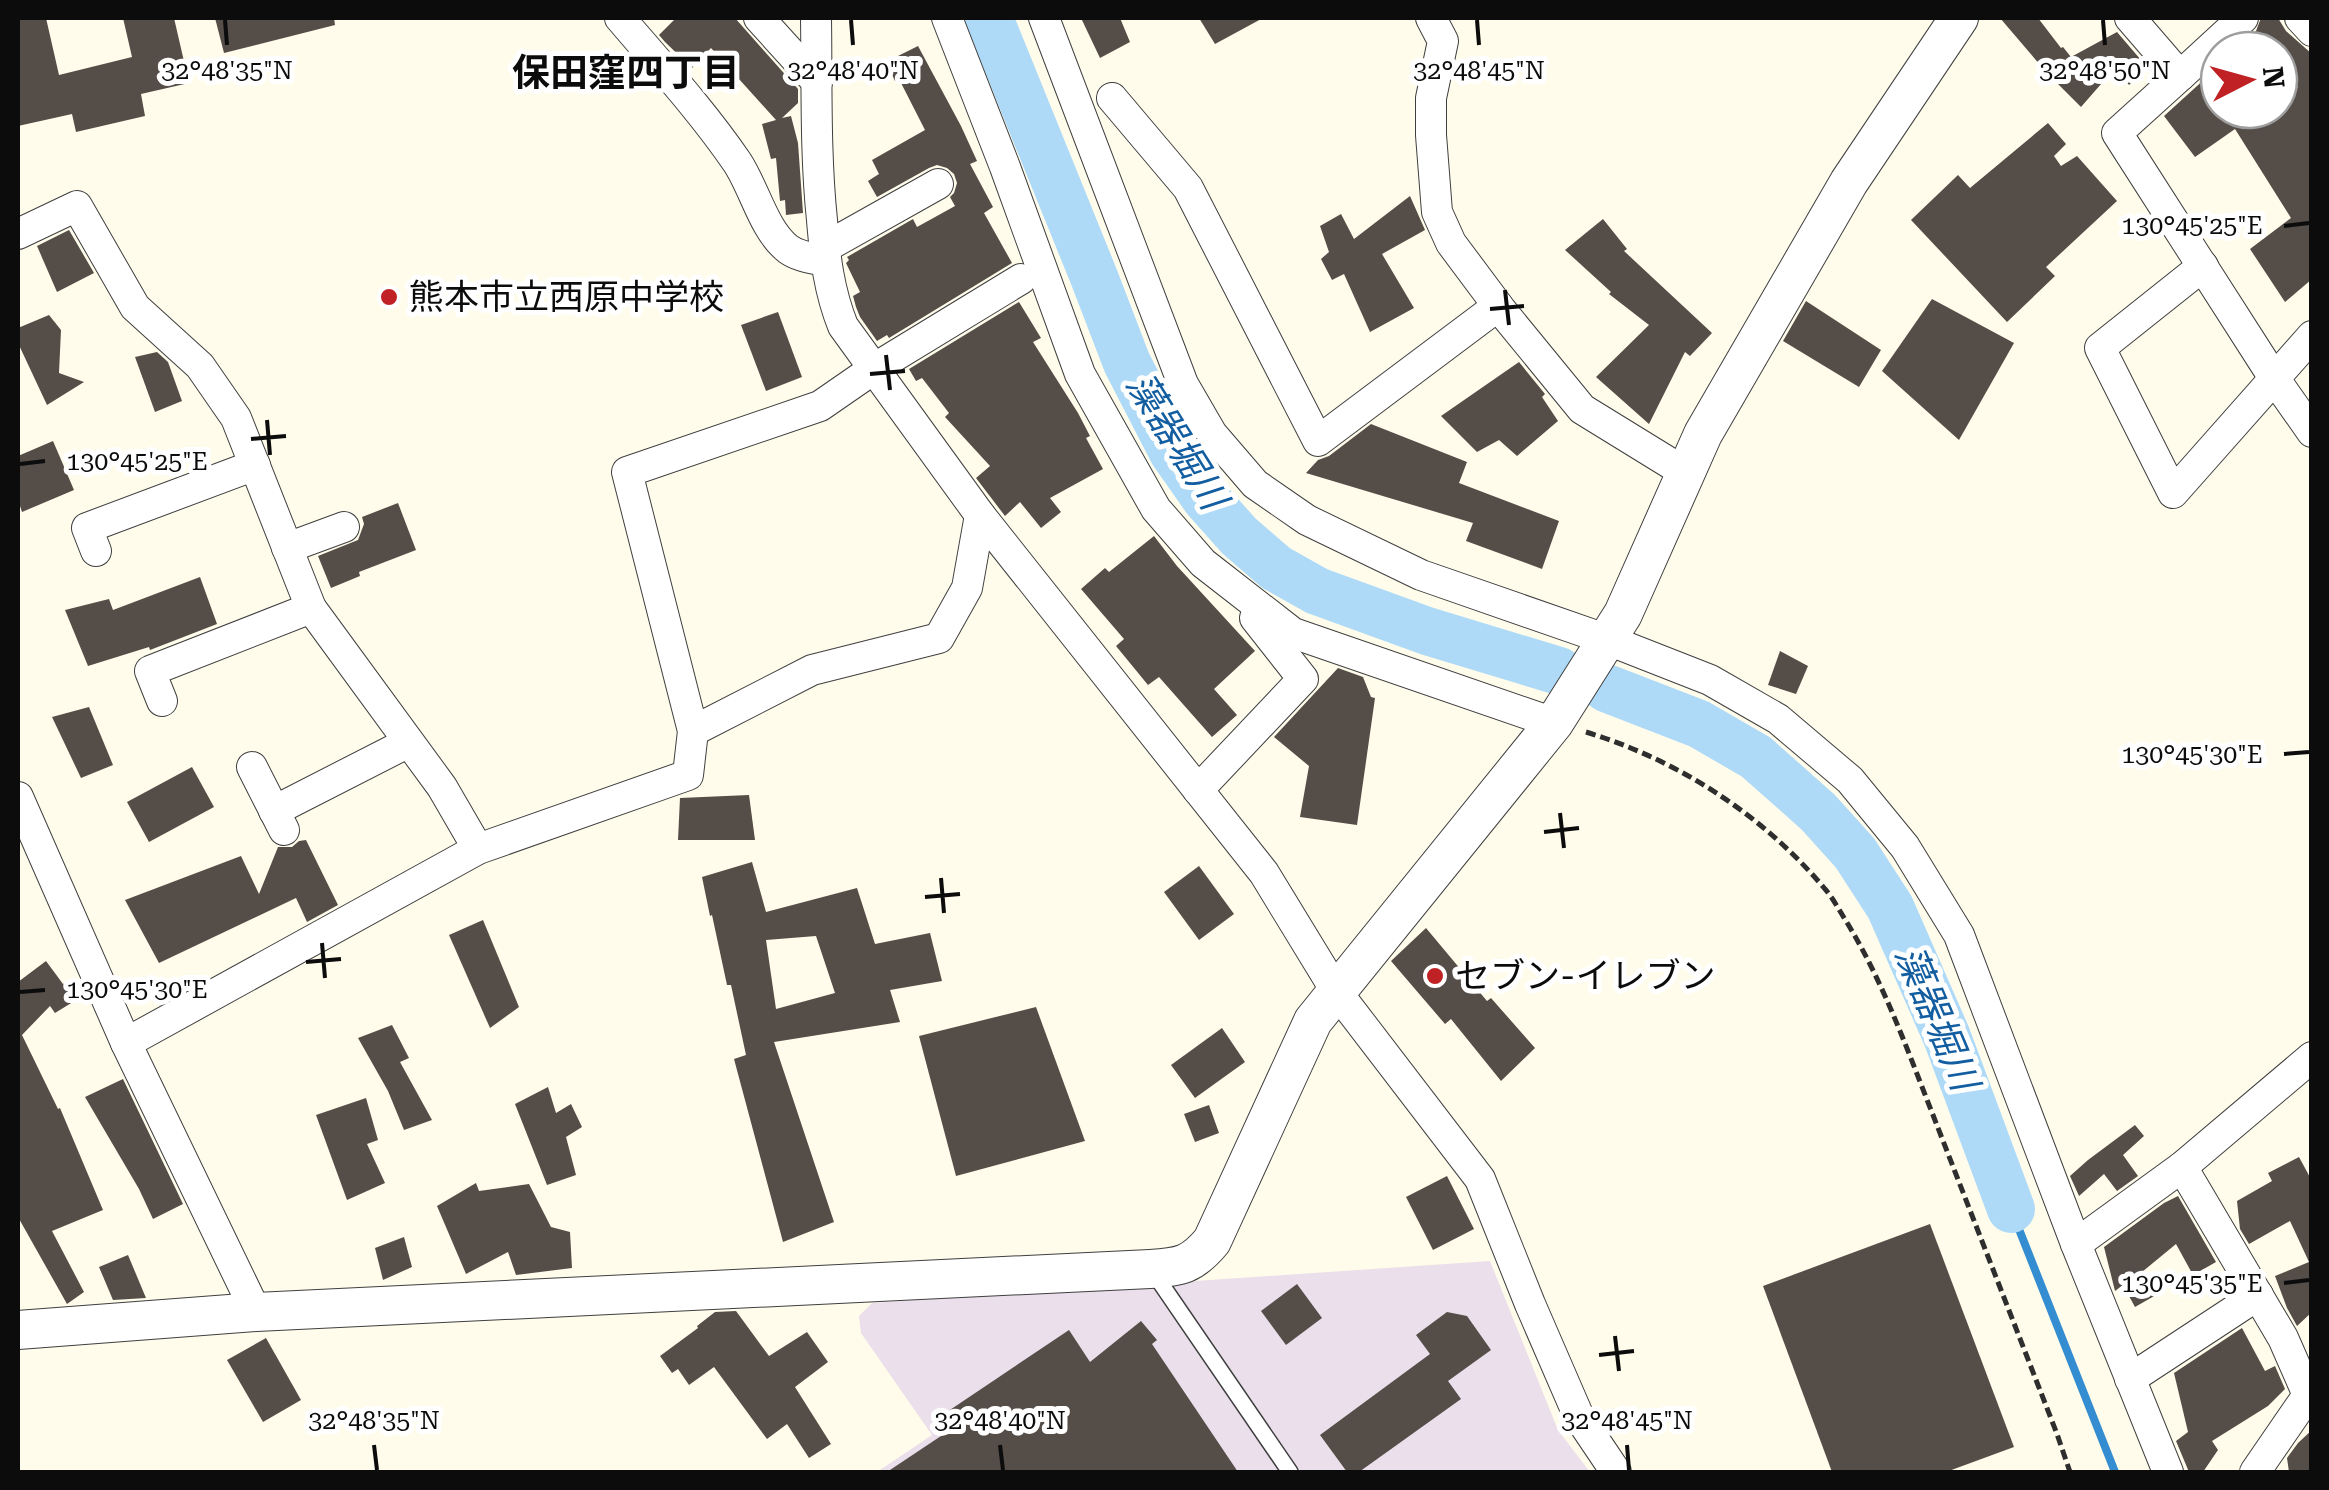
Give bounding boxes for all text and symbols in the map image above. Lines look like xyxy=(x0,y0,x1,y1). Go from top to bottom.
north arrow xyxy=(2199,30,2299,130)
district label: 保田窪四丁目 xyxy=(512,51,740,95)
text: 32°48'35"N xyxy=(161,56,293,85)
text: 32°48'40"N xyxy=(787,56,919,85)
text: 32°48'45"N xyxy=(1413,56,1545,85)
text: 32°48'50"N xyxy=(2039,56,2171,85)
text: N xyxy=(2256,65,2291,90)
text: 130°45'25"E xyxy=(2121,211,2263,240)
place label: 熊本市立西原中学校 xyxy=(409,277,724,318)
marker: 熊本市立西原中学校 xyxy=(378,286,400,308)
water label: 藻器堀川 xyxy=(1118,365,1238,520)
text: 130°45'25"E xyxy=(66,447,208,476)
text: 130°45'30"E xyxy=(2121,740,2263,769)
water label: 藻器堀川 xyxy=(1887,939,1989,1100)
place label: セブン-イレブン xyxy=(1455,956,1715,997)
marker: セブン-イレブン xyxy=(1424,965,1446,987)
text: 130°45'30"E xyxy=(66,975,208,1004)
text: 130°45'35"E xyxy=(2121,1269,2263,1298)
text: 32°48'35"N xyxy=(308,1406,440,1435)
text: 32°48'40"N xyxy=(934,1406,1066,1435)
text: 32°48'45"N xyxy=(1561,1406,1693,1435)

